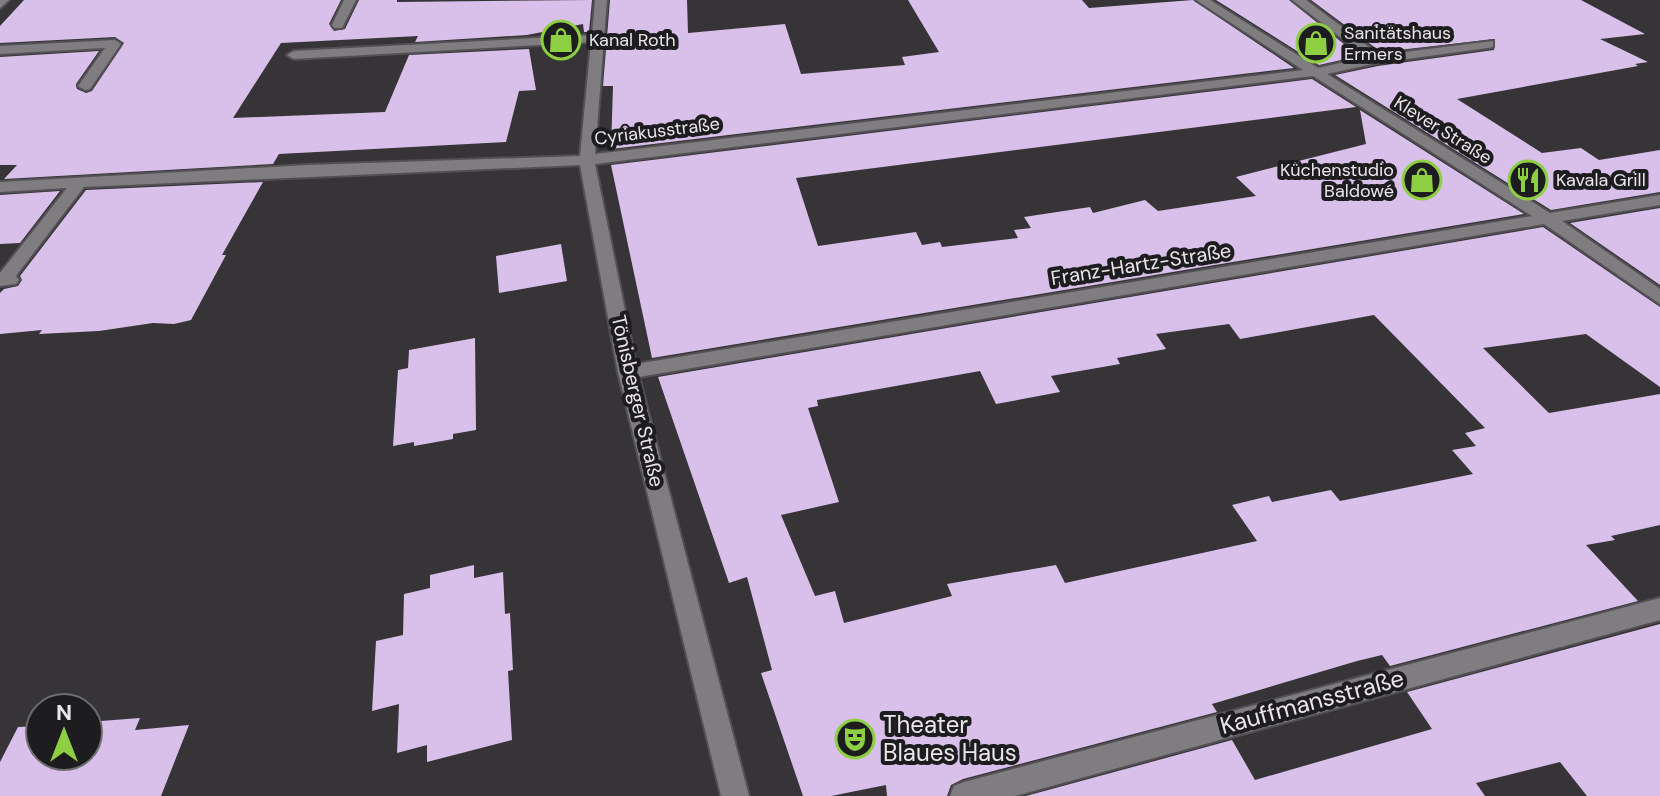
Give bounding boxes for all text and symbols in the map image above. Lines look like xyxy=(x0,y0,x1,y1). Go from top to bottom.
shop icon: Kanal Roth xyxy=(540,19,582,61)
place label: Sanitätshaus Ermers xyxy=(1344,21,1451,66)
shop icon: Sanitätshaus Ermers xyxy=(1295,22,1337,64)
place label: Kanal Roth xyxy=(589,28,676,52)
street label: Klever Straße xyxy=(1390,90,1496,170)
street label: Cyriakusstraße xyxy=(593,111,721,151)
place label: Küchenstudio Baldowé xyxy=(1280,158,1394,203)
shop icon: Küchenstudio Baldowé xyxy=(1401,159,1443,201)
restaurant icon: Kavala Grill xyxy=(1507,159,1549,201)
place label: Kavala Grill xyxy=(1556,168,1646,192)
street label: Franz-Hartz-Straße xyxy=(1049,237,1233,291)
street label: Tönisberger Straße xyxy=(606,313,670,489)
street label: Kauffmansstraße xyxy=(1217,662,1407,741)
north arrow xyxy=(24,692,104,772)
text: N xyxy=(56,698,72,727)
place label: Theater Blaues Haus xyxy=(883,709,1017,768)
theatre icon: Theater Blaues Haus xyxy=(834,718,876,760)

